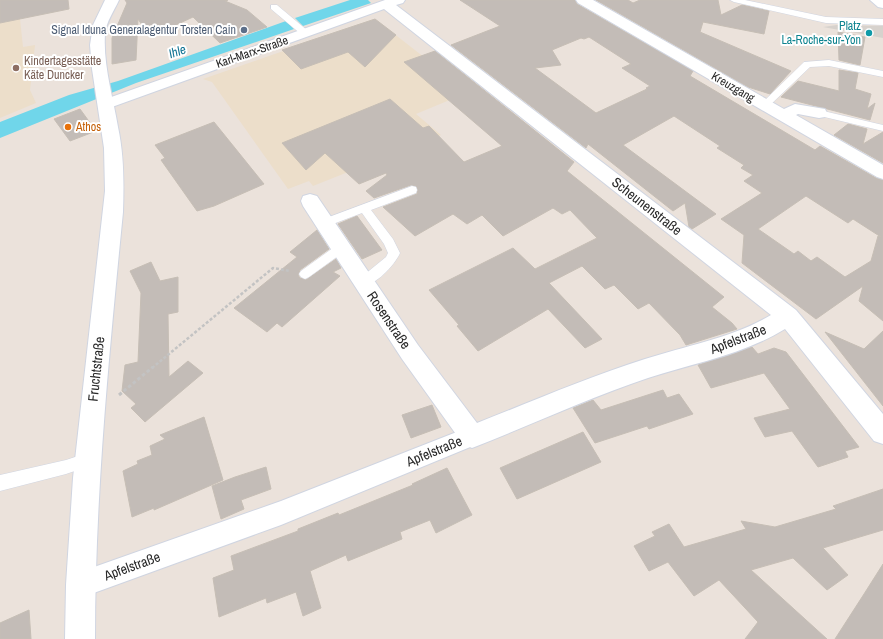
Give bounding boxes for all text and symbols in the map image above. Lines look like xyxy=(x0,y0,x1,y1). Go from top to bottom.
place label: Platz La-Roche-sur-Yon xyxy=(781,18,861,48)
place label: Signal Iduna Generalagentur Torsten Cain xyxy=(51,22,236,38)
marker: Signal Iduna Generalagentur Torsten Cain xyxy=(239,25,249,35)
marker: Platz La-Roche-sur-Yon xyxy=(864,28,874,38)
street label: Karl-Marx-Straße xyxy=(214,32,290,72)
water label: Ihle xyxy=(166,41,188,62)
place label: Kindertagesstätte Käte Duncker xyxy=(24,53,101,83)
marker: Kindertagesstätte Käte Duncker xyxy=(11,63,21,73)
street label: Kreuzgang xyxy=(708,68,758,106)
place label: Athos xyxy=(75,119,101,135)
marker: Athos xyxy=(63,122,73,132)
street label: Scheunenstraße xyxy=(608,173,686,239)
street label: Rosenstraße xyxy=(363,288,415,352)
street label: Apfelstraße xyxy=(706,320,769,358)
street label: Fruchtstraße xyxy=(84,336,108,402)
street label: Apfelstraße xyxy=(402,432,465,471)
street label: Apfelstraße xyxy=(100,548,163,585)

